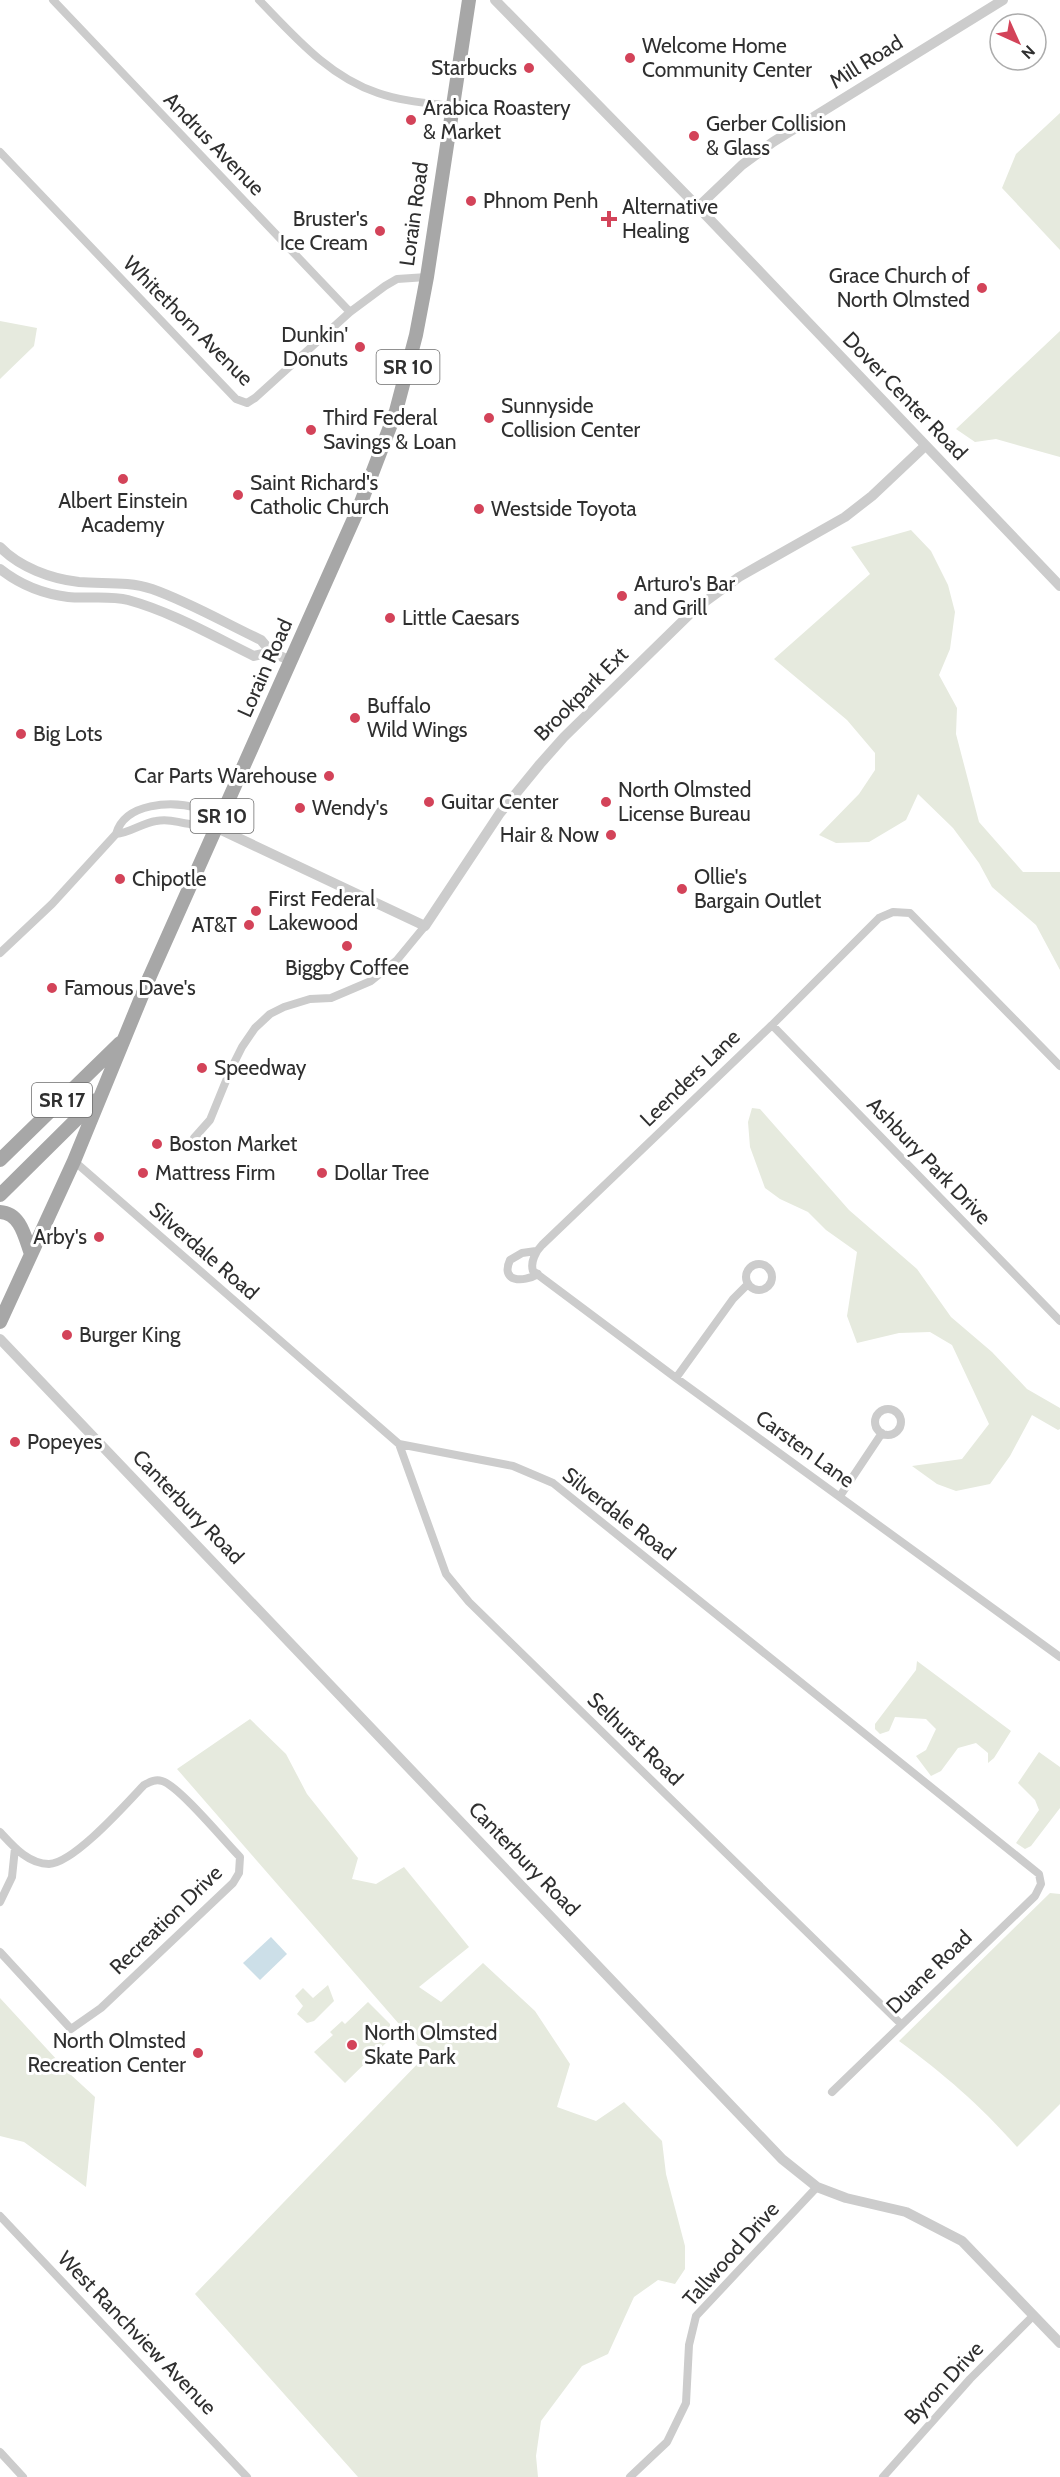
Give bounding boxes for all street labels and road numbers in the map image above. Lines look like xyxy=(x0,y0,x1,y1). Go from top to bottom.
street label: Mill Road xyxy=(825,29,907,94)
street label: Andrus Avenue xyxy=(159,87,270,201)
street label: Lorain Road xyxy=(394,160,433,268)
street label: Whitethorn Avenue xyxy=(118,251,259,391)
street label: Dover Center Road xyxy=(838,326,973,465)
road number: SR 10 xyxy=(376,350,440,384)
street label: Lorain Road xyxy=(232,615,297,721)
street label: Brookpark Ext xyxy=(528,641,633,746)
road number: SR 10 xyxy=(190,799,254,833)
street label: Leenders Lane xyxy=(635,1024,745,1131)
road number: SR 17 xyxy=(32,1083,92,1117)
street label: Ashbury Park Drive xyxy=(862,1092,997,1230)
street label: Silverdale Road xyxy=(145,1196,264,1305)
street label: Carsten Lane xyxy=(751,1404,860,1493)
street label: Canterbury Road xyxy=(128,1444,249,1569)
street label: Silverdale Road xyxy=(558,1462,681,1565)
street label: Selhurst Road xyxy=(582,1687,688,1790)
street label: Canterbury Road xyxy=(464,1796,585,1921)
street label: Recreation Drive xyxy=(104,1860,227,1979)
street label: Duane Road xyxy=(881,1925,977,2018)
street label: Tallwood Drive xyxy=(677,2196,784,2311)
street label: West Ranchview Avenue xyxy=(53,2246,222,2420)
street label: Byron Drive xyxy=(899,2336,988,2429)

